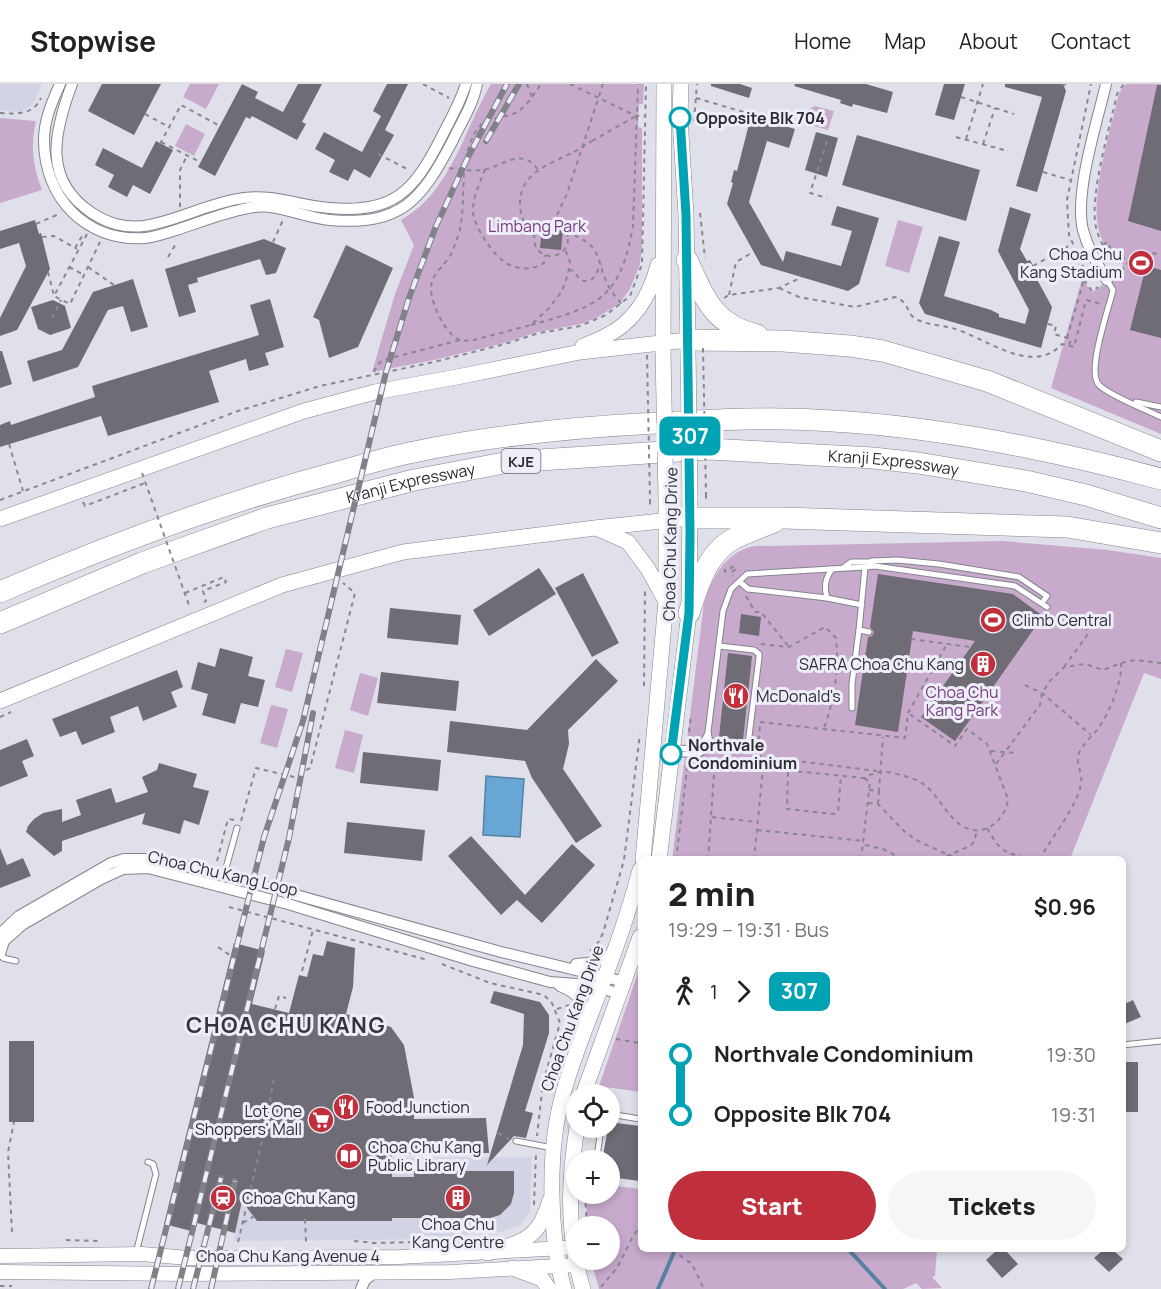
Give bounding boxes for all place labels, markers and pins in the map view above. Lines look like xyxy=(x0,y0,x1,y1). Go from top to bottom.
marker: Opposite Blk 704 xyxy=(669,107,691,129)
place label: Opposite Blk 704 xyxy=(696,107,825,129)
place label: Choa Chu Kang Stadium xyxy=(1020,243,1122,283)
sports icon: Choa Chu Kang Stadium xyxy=(1126,248,1156,278)
sports icon: Climb Central xyxy=(978,605,1008,635)
place label: Climb Central xyxy=(1012,609,1112,631)
building icon: SAFRA Choa Chu Kang xyxy=(968,649,998,679)
place label: SAFRA Choa Chu Kang xyxy=(799,653,964,675)
restaurant icon: McDonald's xyxy=(721,681,751,711)
place label: McDonald's xyxy=(756,685,841,707)
place label: Northvale Condominium xyxy=(688,734,797,774)
marker: Northvale Condominium xyxy=(660,743,682,765)
restaurant icon: Food Junction xyxy=(331,1092,361,1122)
place label: Food Junction xyxy=(366,1096,470,1118)
place label: Lot One Shoppers' Mall xyxy=(195,1100,302,1140)
supermarket icon: Lot One Shoppers' Mall xyxy=(306,1105,336,1135)
place label: Choa Chu Kang Public Library xyxy=(368,1136,482,1176)
library icon: Choa Chu Kang Public Library xyxy=(334,1141,364,1171)
station icon: Choa Chu Kang xyxy=(208,1183,238,1213)
building icon: Choa Chu Kang Centre xyxy=(443,1183,473,1213)
place label: Choa Chu Kang xyxy=(242,1187,356,1209)
place label: Choa Chu Kang Centre xyxy=(412,1213,504,1253)

